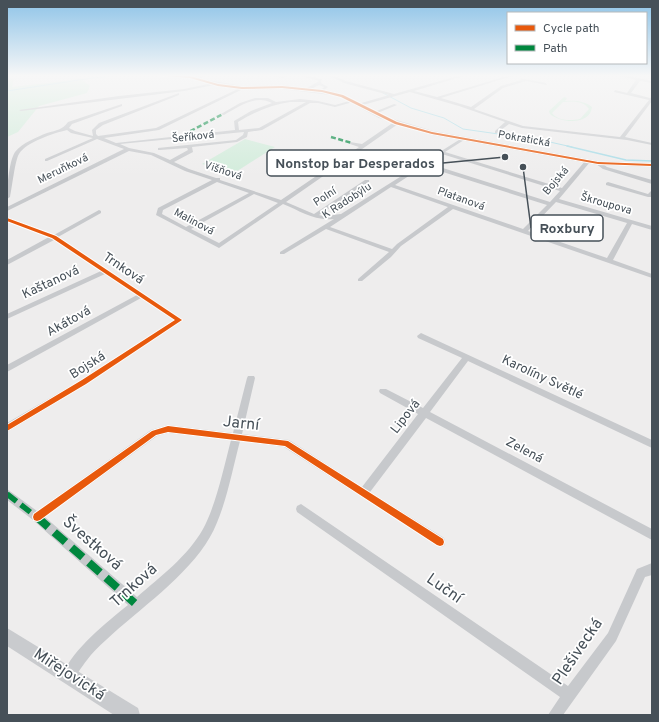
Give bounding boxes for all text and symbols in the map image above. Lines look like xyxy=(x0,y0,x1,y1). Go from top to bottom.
legend xyxy=(507,12,647,64)
text: Cycle path xyxy=(543,21,600,37)
text: Path xyxy=(543,41,568,57)
street label: Šeříková xyxy=(171,127,215,146)
street label: Pokratická xyxy=(497,128,551,150)
callout: Nonstop bar Desperados xyxy=(267,150,443,176)
street label: Meruňková xyxy=(35,151,91,187)
text: Nonstop bar Desperados xyxy=(275,156,435,173)
street label: Višňová xyxy=(202,158,244,184)
street label: Bojská xyxy=(540,164,572,198)
street label: K Radobýlu xyxy=(320,180,374,222)
street label: Polní xyxy=(311,184,340,210)
street label: Platanová xyxy=(435,184,487,214)
street label: Škroupova xyxy=(579,189,634,218)
street label: Malinová xyxy=(171,206,217,239)
callout: Roxbury xyxy=(531,215,603,241)
text: Roxbury xyxy=(539,221,595,238)
street label: Trnková xyxy=(99,250,147,289)
street label: Kaštanová xyxy=(20,263,82,303)
street label: Akátová xyxy=(44,303,94,341)
street label: Bojská xyxy=(67,349,109,383)
street label: Karolíny Světlé xyxy=(499,352,585,404)
street label: Lipová xyxy=(388,397,424,437)
street label: Jarní xyxy=(222,412,262,436)
street label: Zelená xyxy=(503,435,545,467)
street label: Švestková xyxy=(58,511,127,575)
street label: Trnková xyxy=(106,560,162,612)
street label: Luční xyxy=(422,570,467,610)
street label: Plešivecká xyxy=(548,615,608,689)
street label: Miřejovická xyxy=(29,644,109,706)

